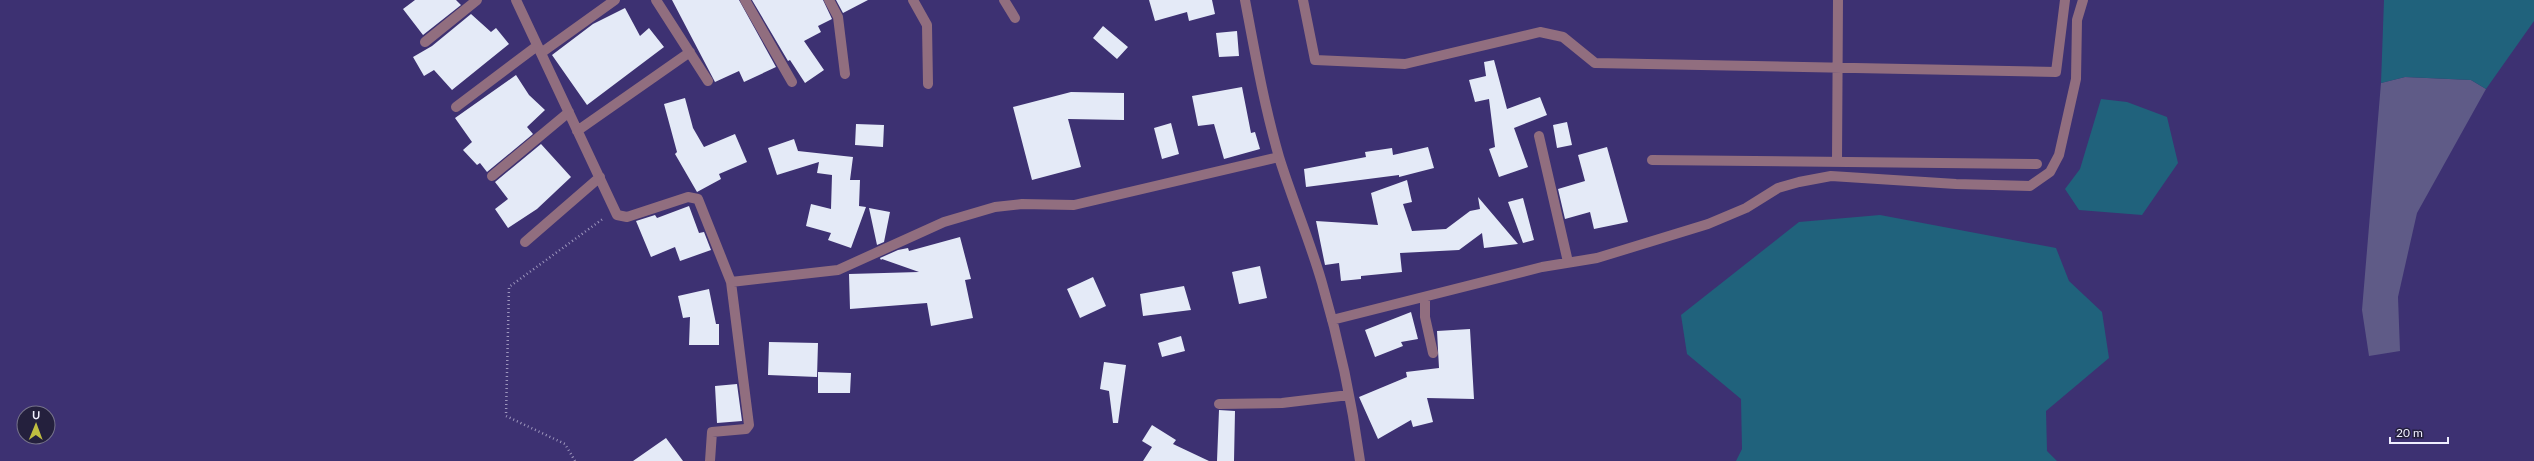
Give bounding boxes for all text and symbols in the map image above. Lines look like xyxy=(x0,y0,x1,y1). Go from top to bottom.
north arrow xyxy=(16,405,56,445)
text: U xyxy=(32,408,40,421)
scale bar xyxy=(2390,419,2448,445)
text: 20 m xyxy=(2396,425,2423,440)

